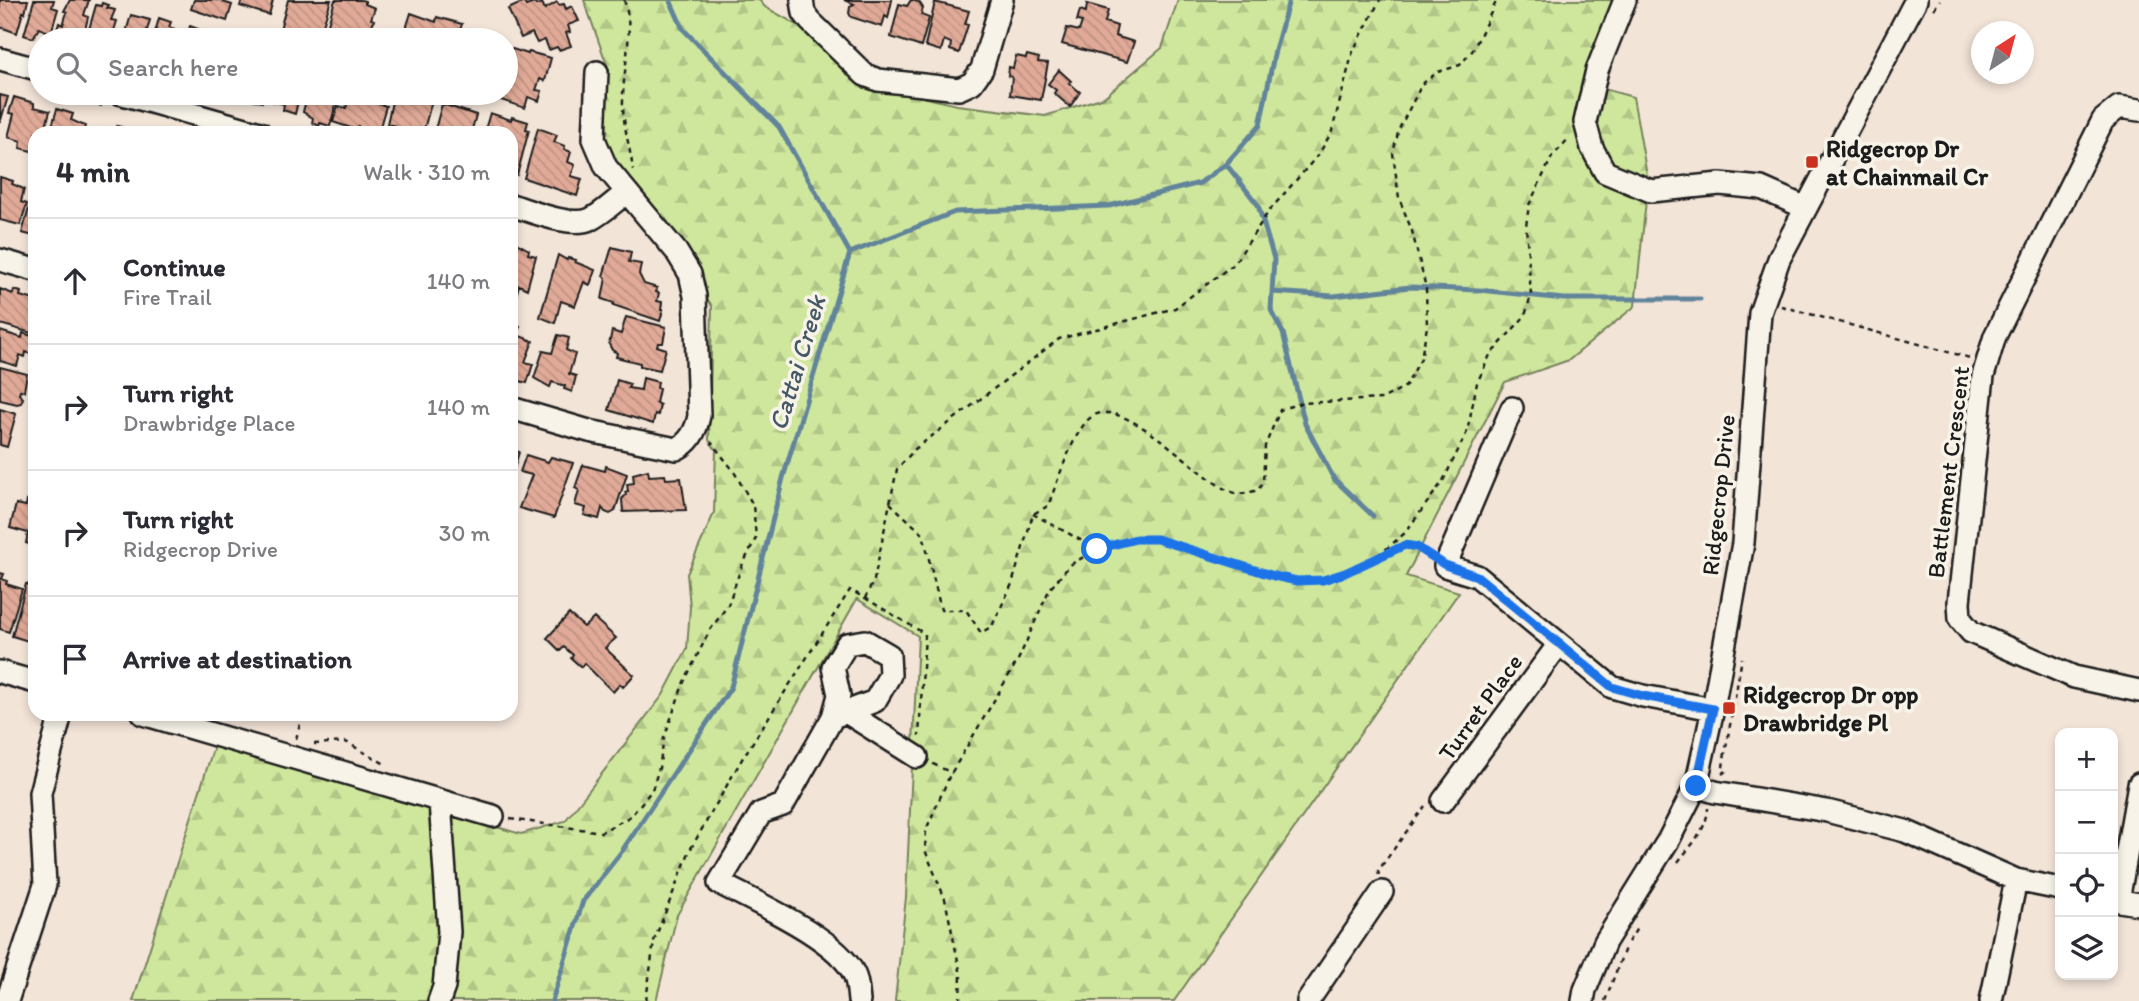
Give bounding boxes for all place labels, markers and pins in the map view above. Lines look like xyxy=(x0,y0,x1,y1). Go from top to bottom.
place label: Ridgecrop Dr at Chainmail Cr xyxy=(1826,134,1988,191)
marker: Ridgecrop Dr at Chainmail Cr xyxy=(1804,154,1820,170)
place label: Ridgecrop Dr opp Drawbridge Pl xyxy=(1743,680,1918,738)
marker: Ridgecrop Dr opp Drawbridge Pl xyxy=(1721,700,1737,716)

